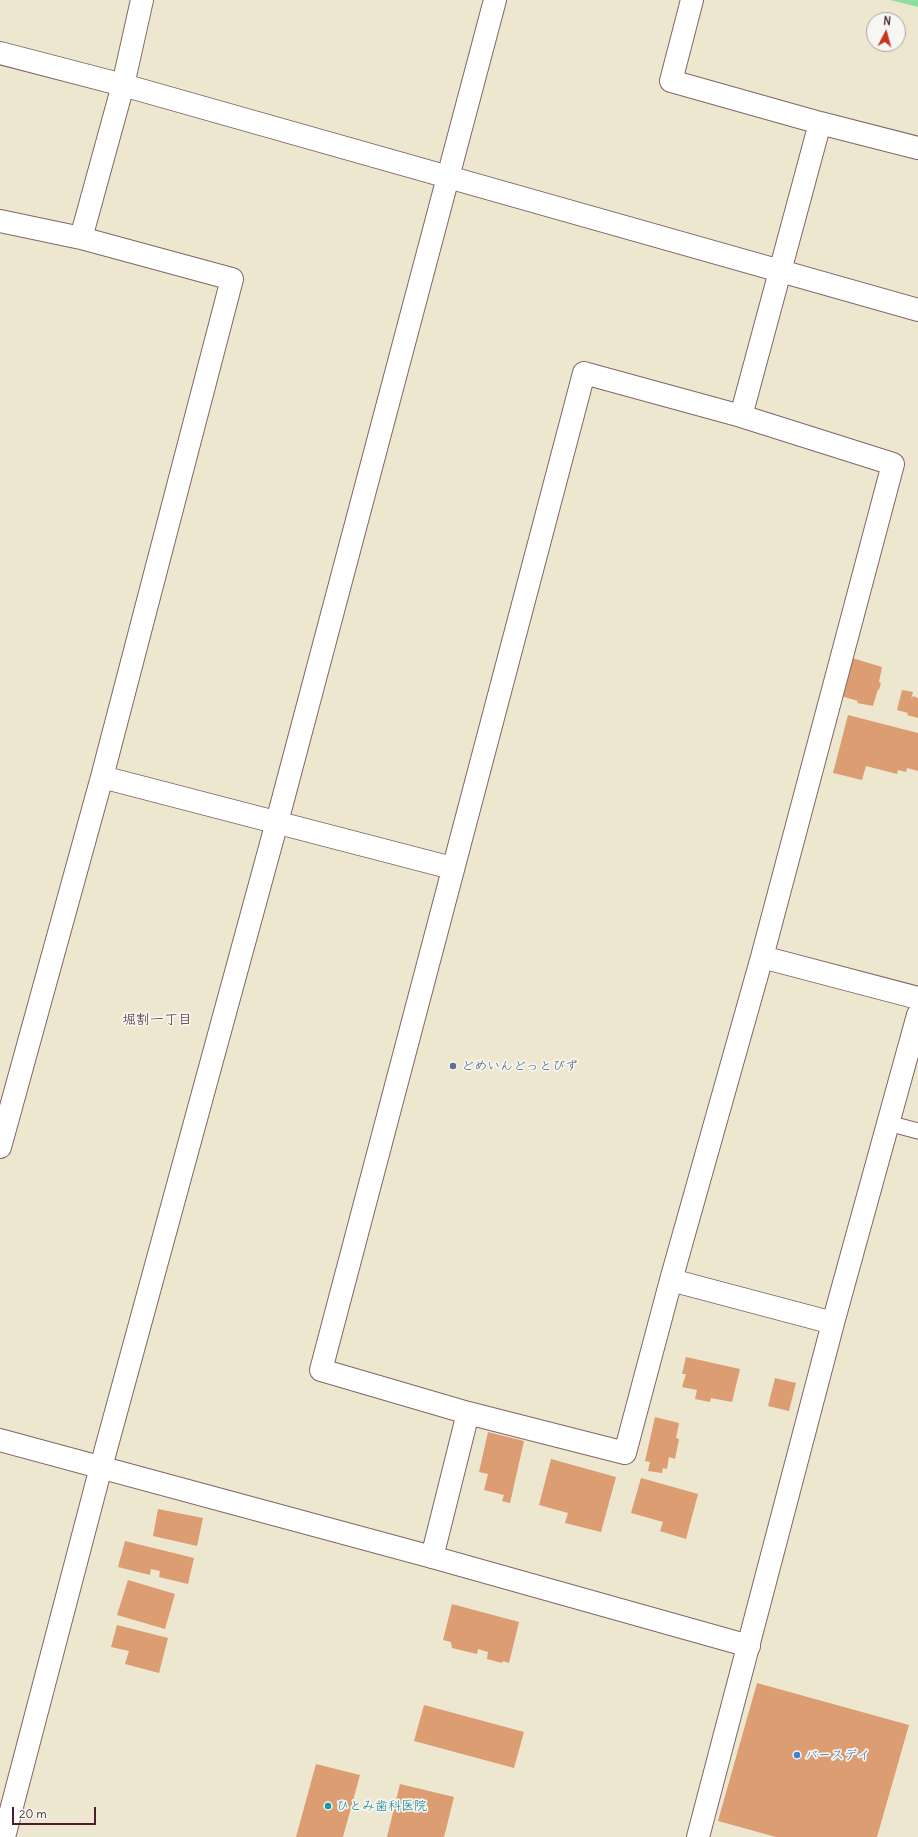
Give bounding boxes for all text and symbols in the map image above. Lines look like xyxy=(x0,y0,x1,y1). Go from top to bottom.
north arrow xyxy=(866,12,906,52)
text: N xyxy=(883,14,892,28)
district label: 堀割一丁目 xyxy=(122,1012,192,1028)
place label: どめいんどっとびず xyxy=(461,1058,578,1074)
marker: どめいんどっとびず xyxy=(448,1061,458,1071)
place label: バースデイ xyxy=(805,1747,870,1763)
marker: バースデイ xyxy=(792,1750,802,1760)
place label: ひとみ歯科医院 xyxy=(336,1798,427,1814)
scale bar xyxy=(14,1799,98,1825)
marker: ひとみ歯科医院 xyxy=(323,1801,333,1811)
text: 20 m xyxy=(19,1806,47,1821)

